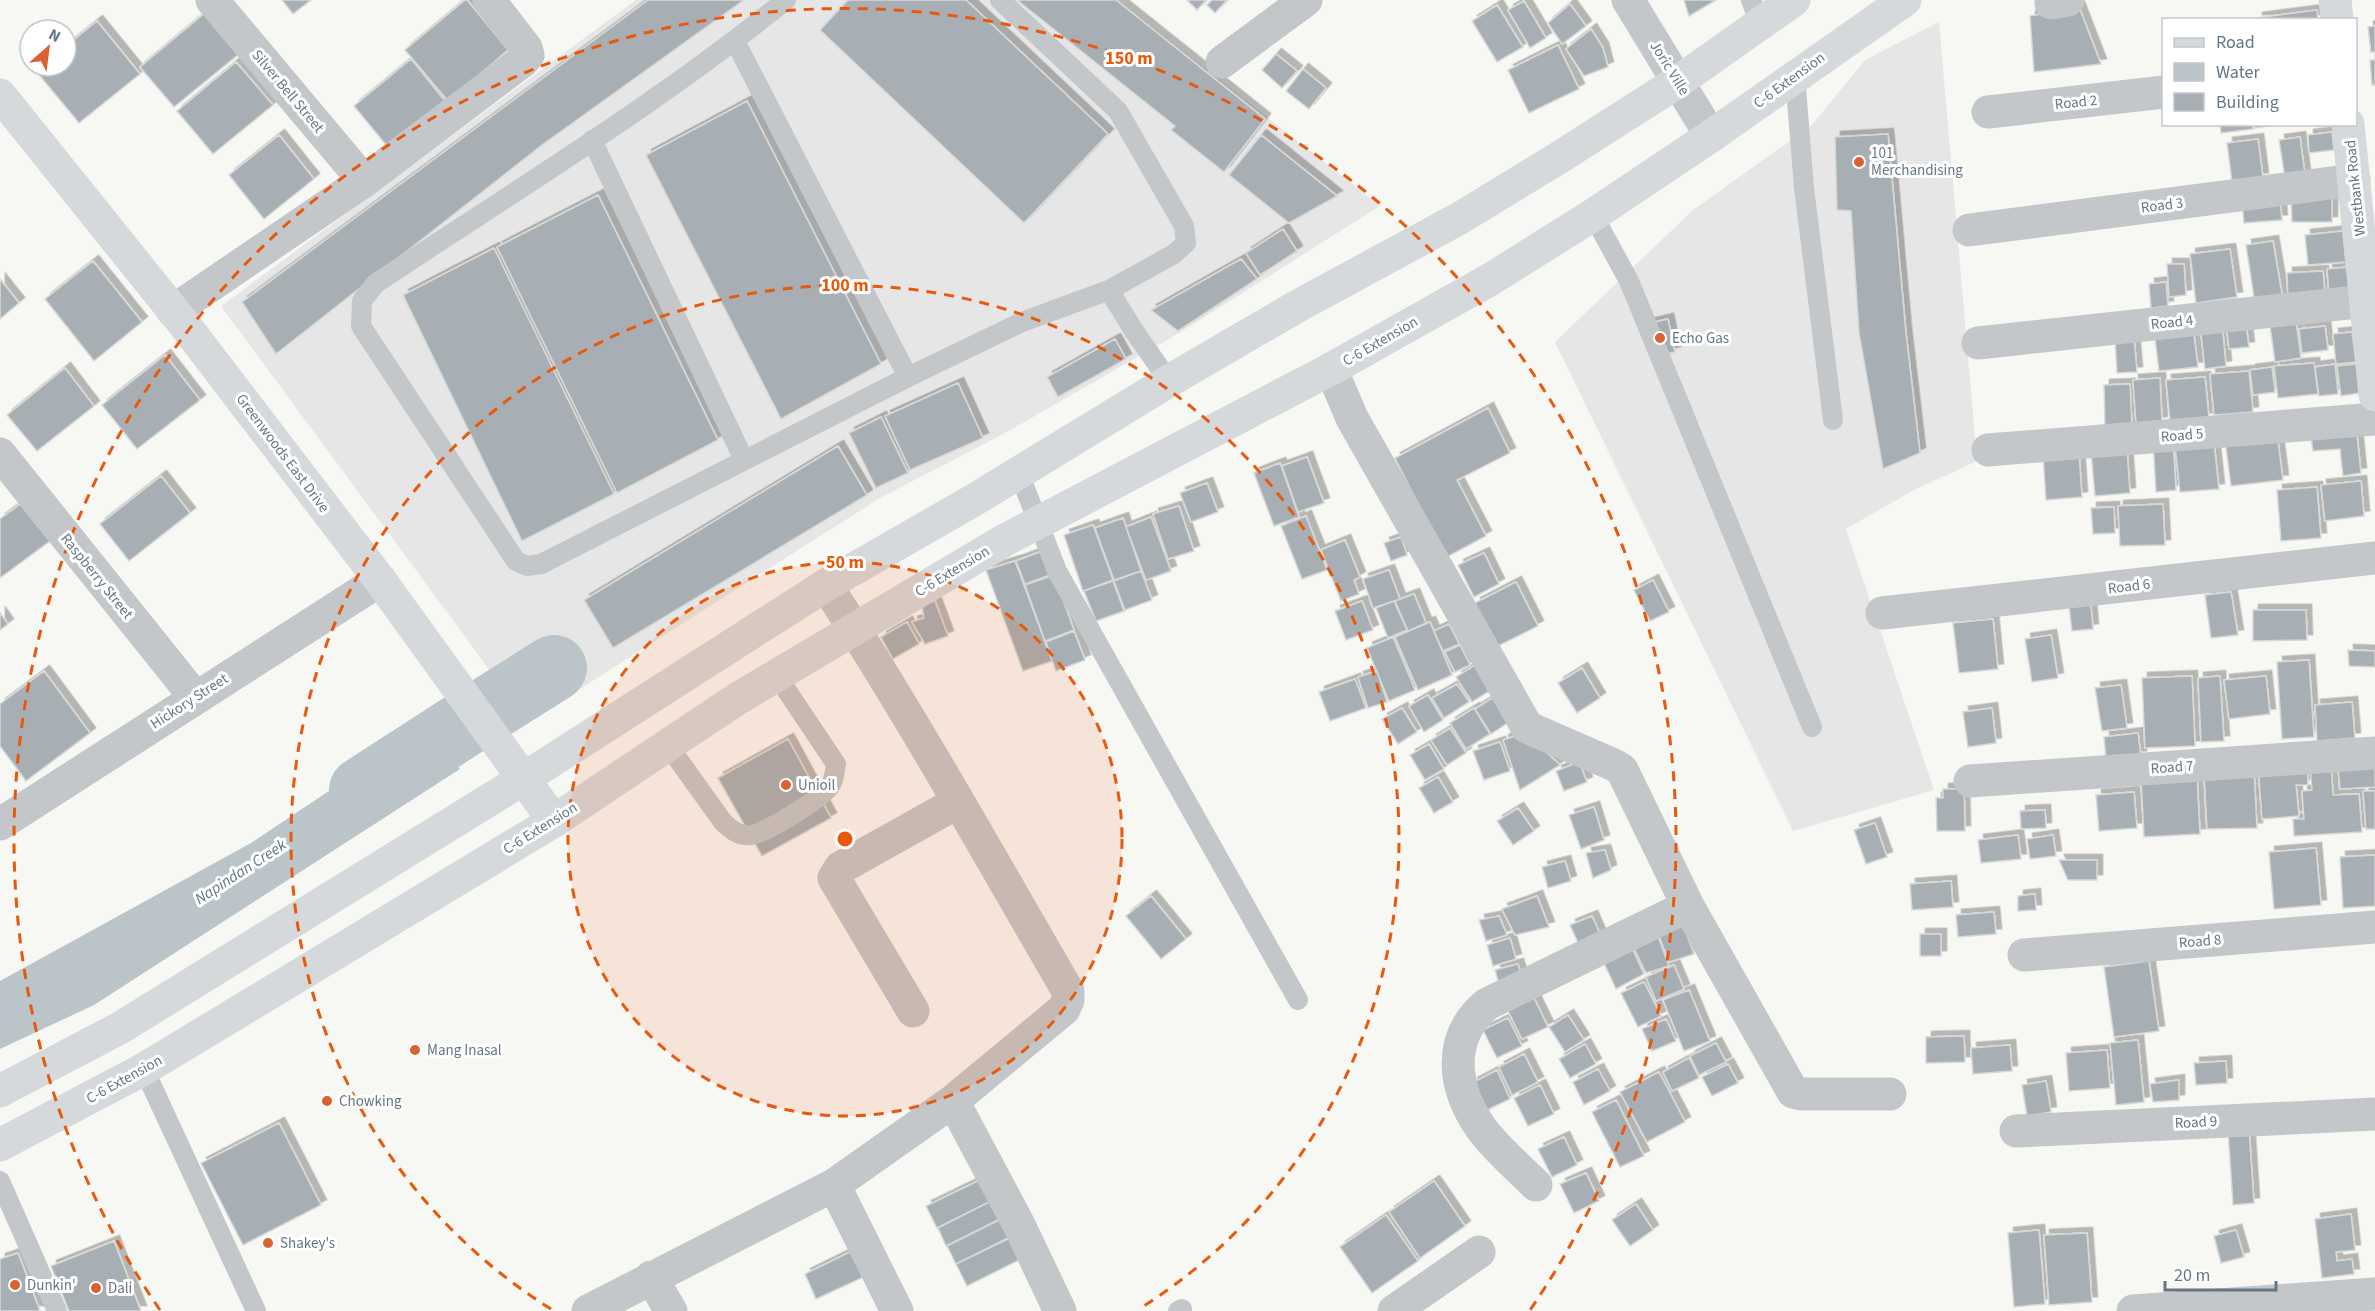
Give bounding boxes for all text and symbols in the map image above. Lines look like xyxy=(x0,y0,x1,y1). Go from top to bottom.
north arrow xyxy=(18,18,78,78)
legend xyxy=(2162,18,2357,126)
text: N xyxy=(45,23,64,48)
text: Road xyxy=(2216,30,2255,55)
street label: Joric Ville xyxy=(1645,37,1695,100)
street label: Silver Bell Street xyxy=(247,45,329,137)
text: 150 m xyxy=(1105,46,1153,71)
street label: C-6 Extension xyxy=(1749,47,1829,114)
text: Water xyxy=(2216,60,2260,85)
street label: Road 2 xyxy=(2054,90,2098,115)
text: Building xyxy=(2216,90,2279,115)
street label: Westbank Road xyxy=(2340,139,2371,237)
place label: 101 Merchandising xyxy=(1871,143,1963,181)
marker: 101 Merchandising xyxy=(1852,155,1866,169)
street label: Road 3 xyxy=(2140,192,2185,219)
text: 100 m xyxy=(821,273,869,298)
street label: Road 4 xyxy=(2150,310,2195,335)
street label: C-6 Extension xyxy=(1339,311,1422,371)
place label: Echo Gas xyxy=(1672,328,1729,349)
marker: Echo Gas xyxy=(1653,331,1667,345)
street label: Greenwoods East Drive xyxy=(231,389,334,517)
street label: Road 5 xyxy=(2160,423,2204,448)
street label: Raspberry Street xyxy=(55,529,138,624)
street label: C-6 Extension xyxy=(911,541,994,602)
text: 50 m xyxy=(826,550,864,575)
street label: Road 6 xyxy=(2107,573,2152,600)
street label: Hickory Street xyxy=(146,668,232,734)
street label: Road 7 xyxy=(2150,756,2194,779)
place label: Unioil xyxy=(798,775,835,796)
marker: Unioil xyxy=(779,778,793,792)
street label: C-6 Extension xyxy=(499,797,581,860)
centre of rings xyxy=(835,829,855,849)
water label: Napindan Creek xyxy=(190,834,291,910)
street label: Road 8 xyxy=(2178,929,2222,954)
place label: Mang Inasal xyxy=(427,1040,502,1061)
marker: Mang Inasal xyxy=(408,1043,422,1057)
street label: C-6 Extension xyxy=(82,1050,166,1109)
place label: Chowking xyxy=(339,1091,402,1112)
marker: Chowking xyxy=(320,1094,334,1108)
street label: Road 9 xyxy=(2174,1111,2218,1134)
place label: Shakey's xyxy=(280,1233,335,1254)
marker: Shakey's xyxy=(261,1236,275,1250)
scale bar xyxy=(2165,1254,2276,1292)
text: 20 m xyxy=(2174,1263,2210,1288)
place label: Dunkin' xyxy=(27,1275,76,1296)
marker: Dunkin' xyxy=(8,1278,22,1292)
place label: Dali xyxy=(108,1278,132,1299)
marker: Dali xyxy=(89,1281,103,1295)

